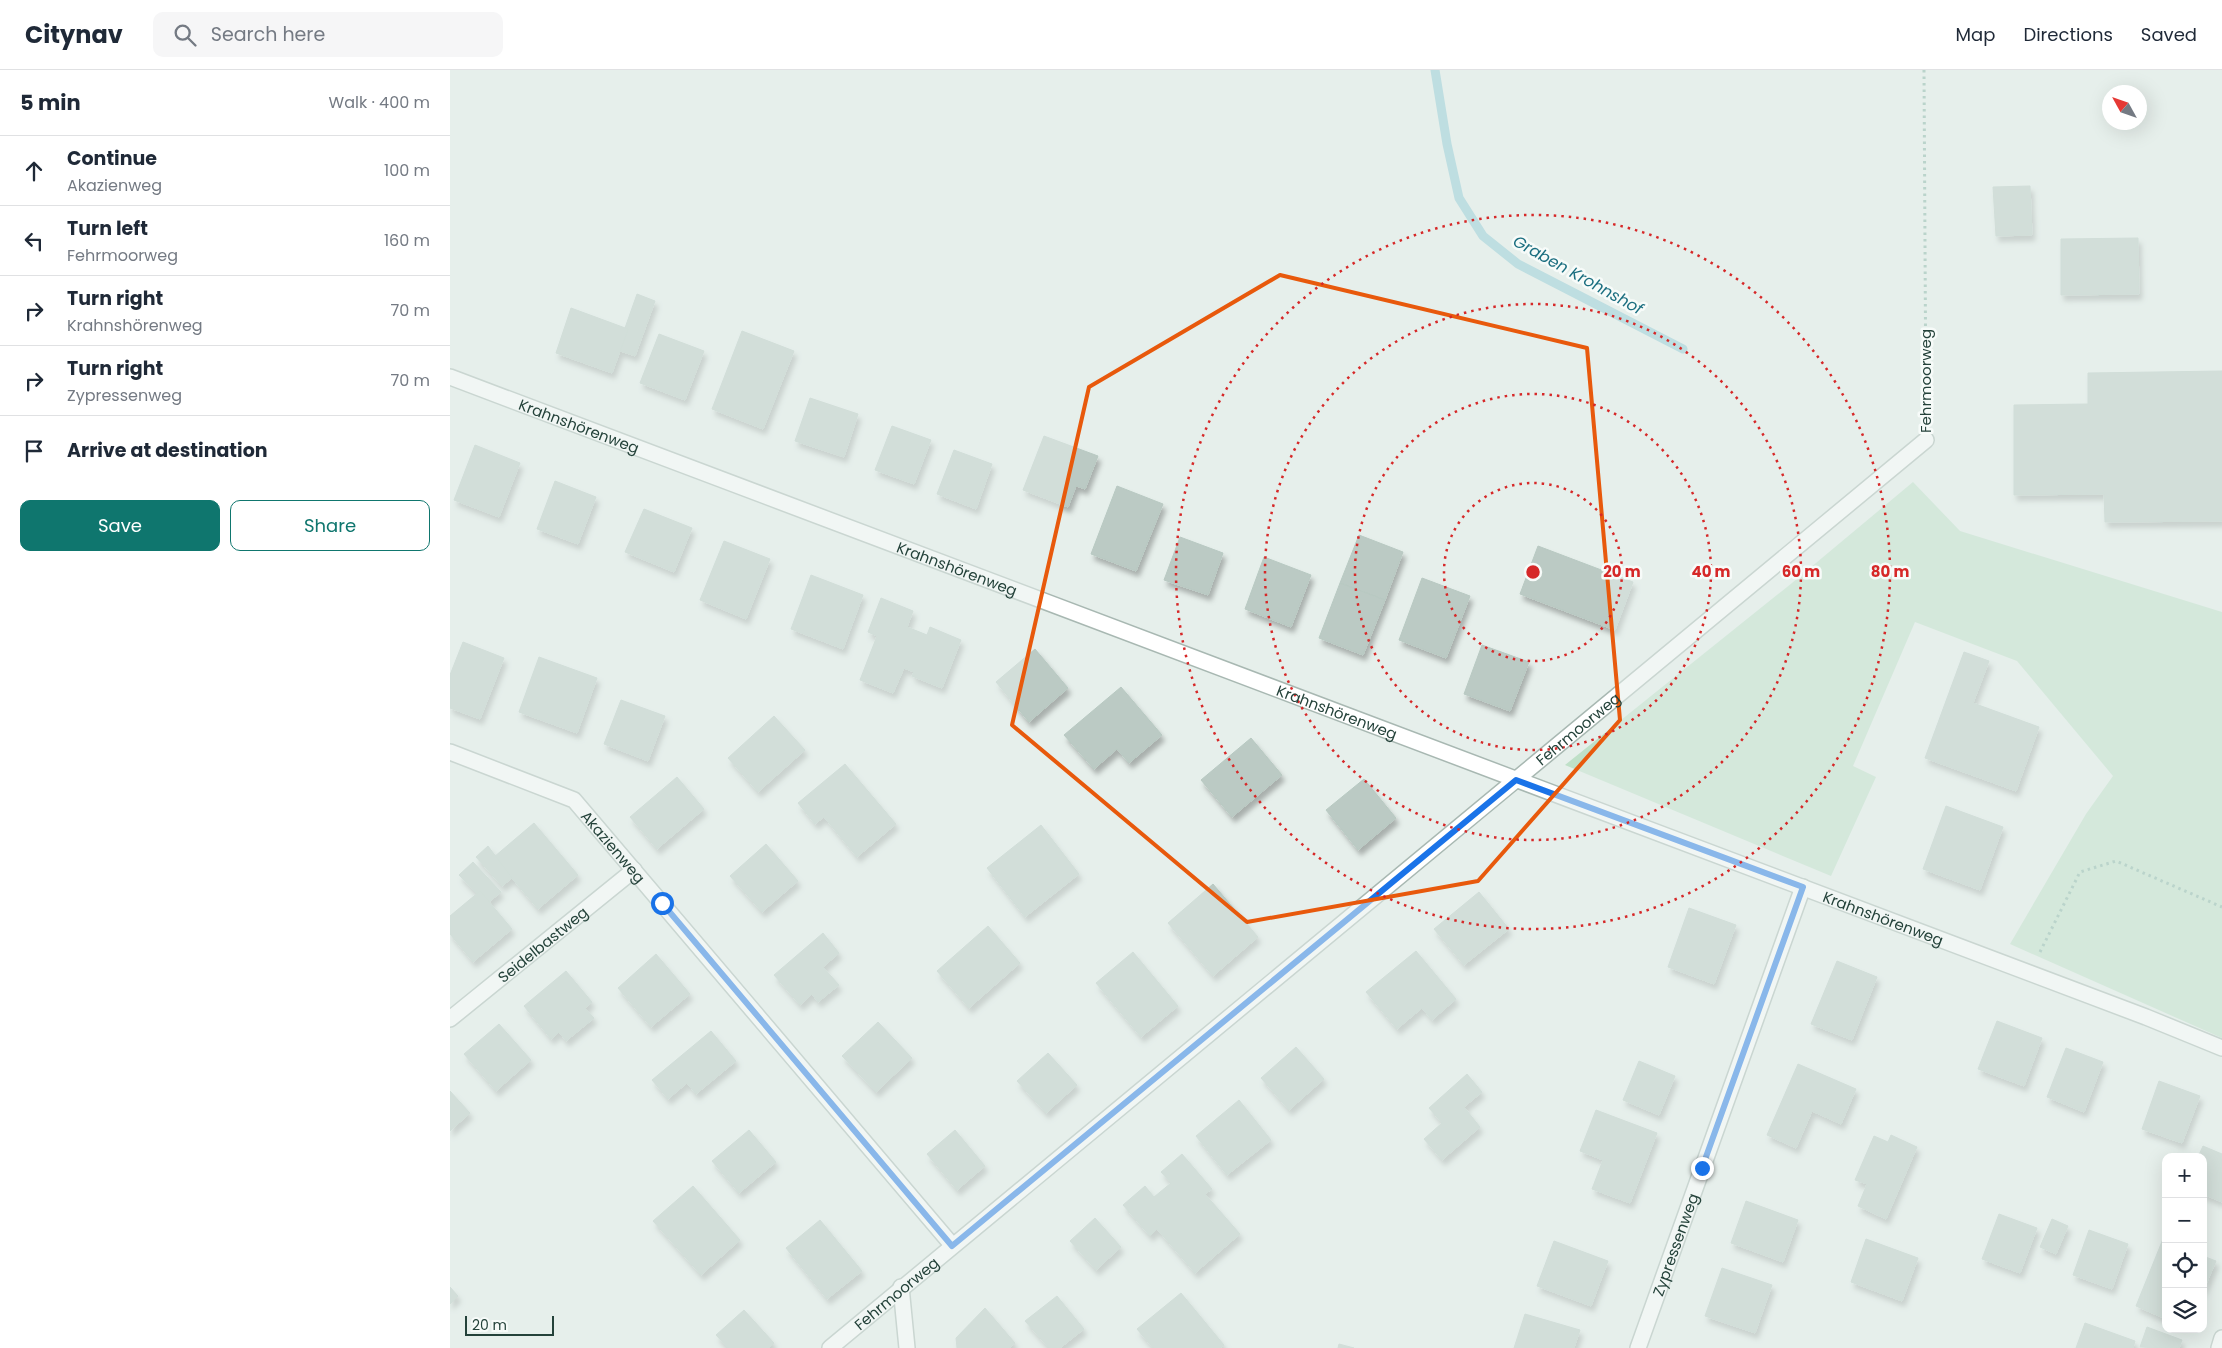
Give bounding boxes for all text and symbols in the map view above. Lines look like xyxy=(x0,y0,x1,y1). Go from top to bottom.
search box xyxy=(153,12,503,57)
text: Citynav xyxy=(25,18,123,51)
icon: search xyxy=(171,21,199,49)
text: Search here xyxy=(211,21,325,48)
text: Map xyxy=(1956,22,1995,47)
text: Directions xyxy=(2023,22,2113,47)
text: Saved xyxy=(2141,22,2197,47)
north arrow xyxy=(2102,85,2147,130)
text: 5 min xyxy=(20,88,81,117)
text: Walk · 400 m xyxy=(329,91,430,114)
text: Continue xyxy=(67,145,157,172)
icon: ahead xyxy=(20,157,48,185)
text: 100 m xyxy=(384,159,430,182)
text: Akazienweg xyxy=(67,174,162,197)
text: Turn left xyxy=(67,215,148,242)
icon: left xyxy=(20,227,48,255)
text: 160 m xyxy=(384,229,430,252)
water label: Graben Krohnshof xyxy=(1509,230,1649,321)
text: Fehrmoorweg xyxy=(67,244,178,267)
text: Turn right xyxy=(67,285,163,312)
icon: right xyxy=(20,297,48,325)
text: 70 m xyxy=(390,299,430,322)
text: Krahnshörenweg xyxy=(67,314,203,337)
street label: Fehrmoorweg xyxy=(1915,329,1936,433)
text: Turn right xyxy=(67,355,163,382)
icon: right xyxy=(20,367,48,395)
text: 70 m xyxy=(390,369,430,392)
text: Zypressenweg xyxy=(67,384,182,407)
street label: Krahnshörenweg xyxy=(516,393,642,458)
icon: arrive xyxy=(20,437,48,465)
text: Arrive at destination xyxy=(67,437,268,464)
button: Save xyxy=(20,500,220,551)
button: Share xyxy=(230,500,430,551)
street label: Krahnshörenweg xyxy=(894,536,1020,601)
text: 20 m xyxy=(1603,561,1641,582)
text: 40 m xyxy=(1691,561,1731,582)
text: 60 m xyxy=(1782,561,1820,582)
text: 80 m xyxy=(1871,561,1909,582)
centre of rings xyxy=(1524,563,1542,581)
street label: Krahnshörenweg xyxy=(1274,679,1400,744)
street label: Fehrmoorweg xyxy=(1531,687,1625,770)
street label: Akazienweg xyxy=(577,806,650,887)
street label: Krahnshörenweg xyxy=(1820,886,1947,950)
route start xyxy=(651,892,674,915)
street label: Seidelbastweg xyxy=(493,901,592,987)
map controls xyxy=(2162,1153,2207,1333)
button: + xyxy=(2162,1153,2207,1198)
route end xyxy=(1691,1157,1714,1180)
street label: Zypressenweg xyxy=(1647,1190,1703,1299)
button: − xyxy=(2162,1198,2207,1243)
button: locate xyxy=(2162,1243,2207,1288)
street label: Fehrmoorweg xyxy=(849,1252,943,1334)
button: layers xyxy=(2162,1288,2207,1333)
scale bar xyxy=(465,1313,554,1336)
text: 20 m xyxy=(472,1315,507,1335)

